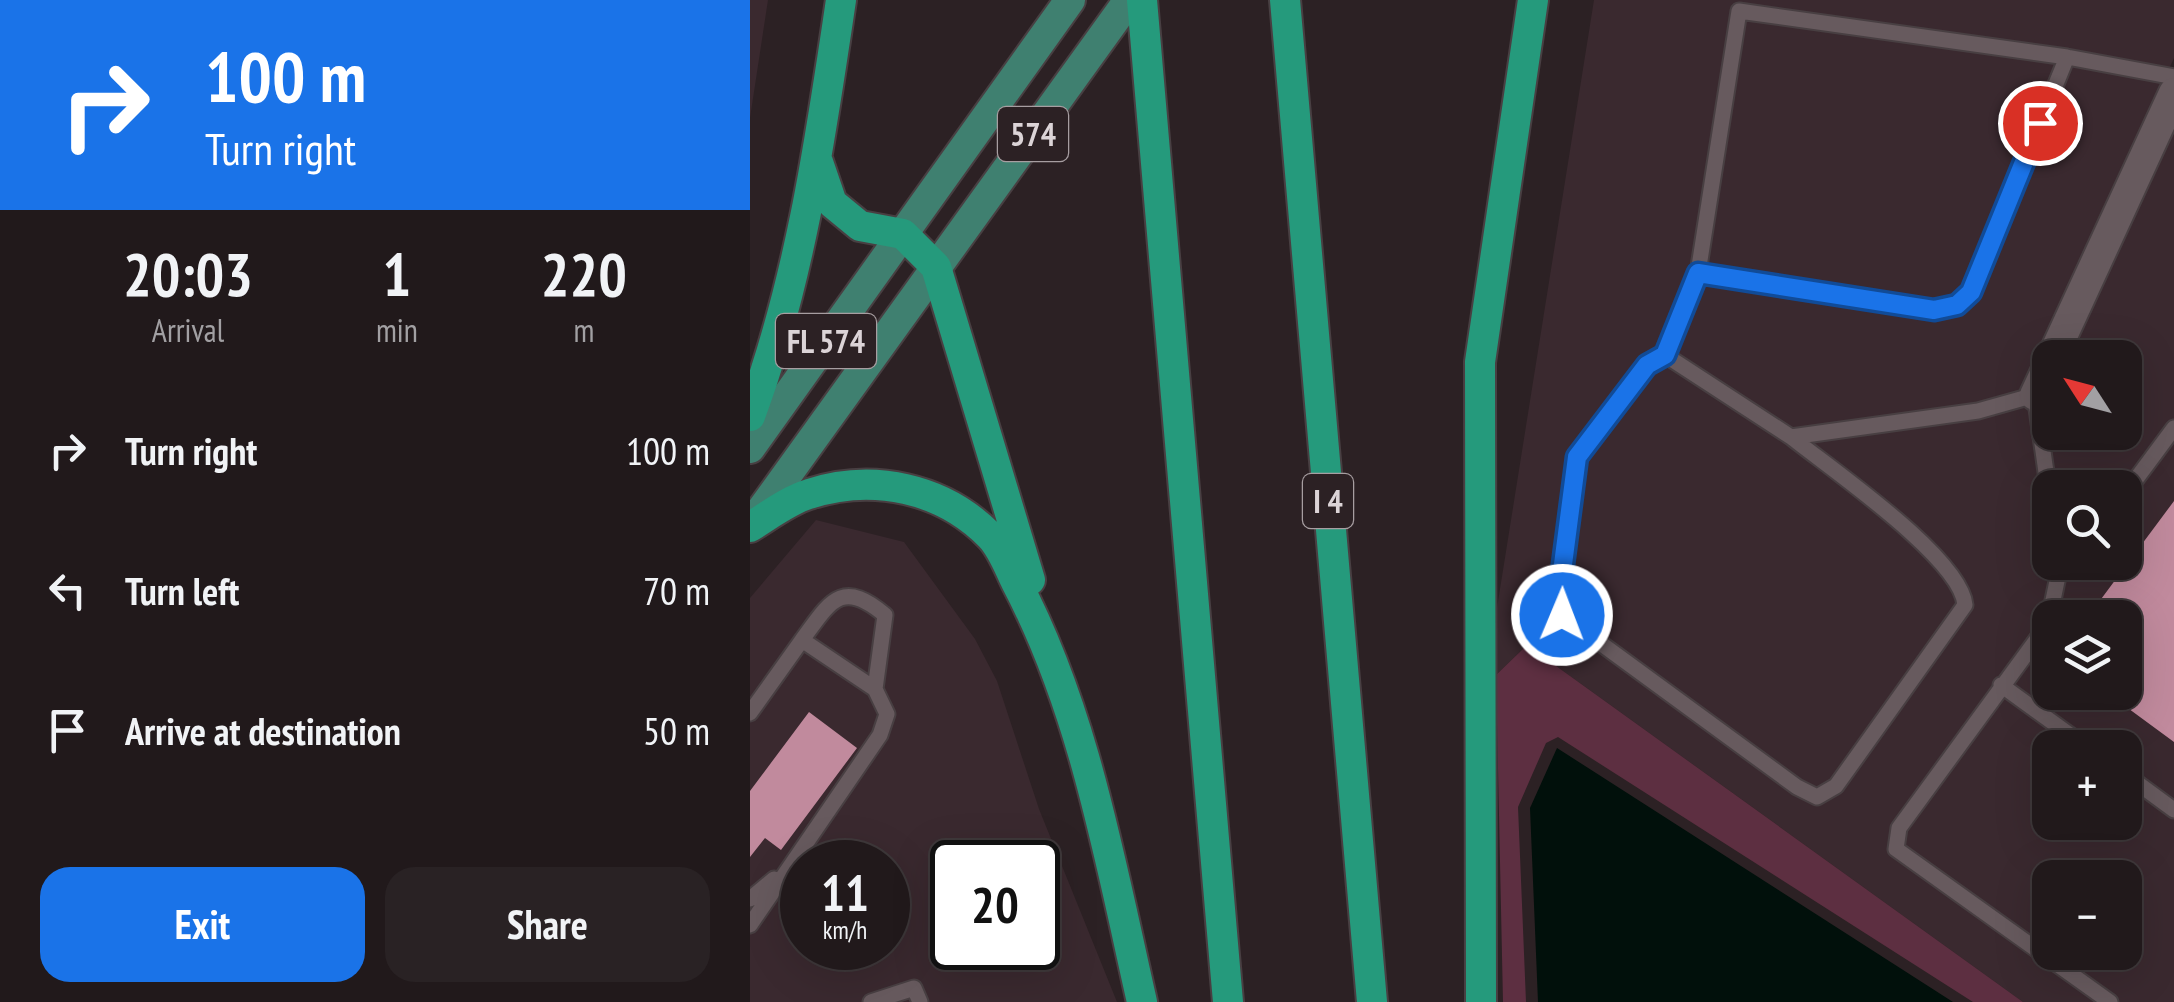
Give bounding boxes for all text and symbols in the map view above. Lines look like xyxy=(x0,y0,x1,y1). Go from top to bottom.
text: 100 m xyxy=(205,31,366,121)
icon: right xyxy=(40,40,170,170)
pin xyxy=(1998,81,2083,166)
icon: arrive xyxy=(2013,96,2068,151)
road number: 574 xyxy=(998,107,1068,161)
text: Turn right xyxy=(205,119,356,177)
text: 20:03 xyxy=(123,235,253,313)
text: 1 xyxy=(383,235,411,313)
text: 220 xyxy=(541,235,627,313)
text: Arrival xyxy=(152,309,224,351)
text: min xyxy=(376,309,418,351)
text: m xyxy=(573,309,594,351)
road number: FL 574 xyxy=(776,314,876,368)
north arrow xyxy=(2032,340,2142,450)
map controls xyxy=(2032,340,2142,970)
icon: right xyxy=(40,423,95,478)
text: Turn right xyxy=(125,426,257,475)
text: 100 m xyxy=(626,426,710,475)
button: search xyxy=(2032,470,2142,580)
road number: I 4 xyxy=(1303,474,1353,528)
icon: left xyxy=(40,563,95,618)
position arrow xyxy=(1510,563,1614,667)
text: Turn left xyxy=(125,566,239,615)
text: 70 m xyxy=(643,566,710,615)
button: layers xyxy=(2032,600,2142,710)
icon: arrive xyxy=(40,703,95,758)
text: Arrive at destination xyxy=(125,706,401,755)
text: 50 m xyxy=(643,706,710,755)
button: + xyxy=(2032,730,2142,840)
speed limit sign: 20 xyxy=(930,840,1060,970)
text: 11 xyxy=(821,860,869,925)
button: − xyxy=(2032,860,2142,970)
button: Exit xyxy=(40,867,365,982)
button: Share xyxy=(385,867,710,982)
text: km/h xyxy=(823,914,867,946)

